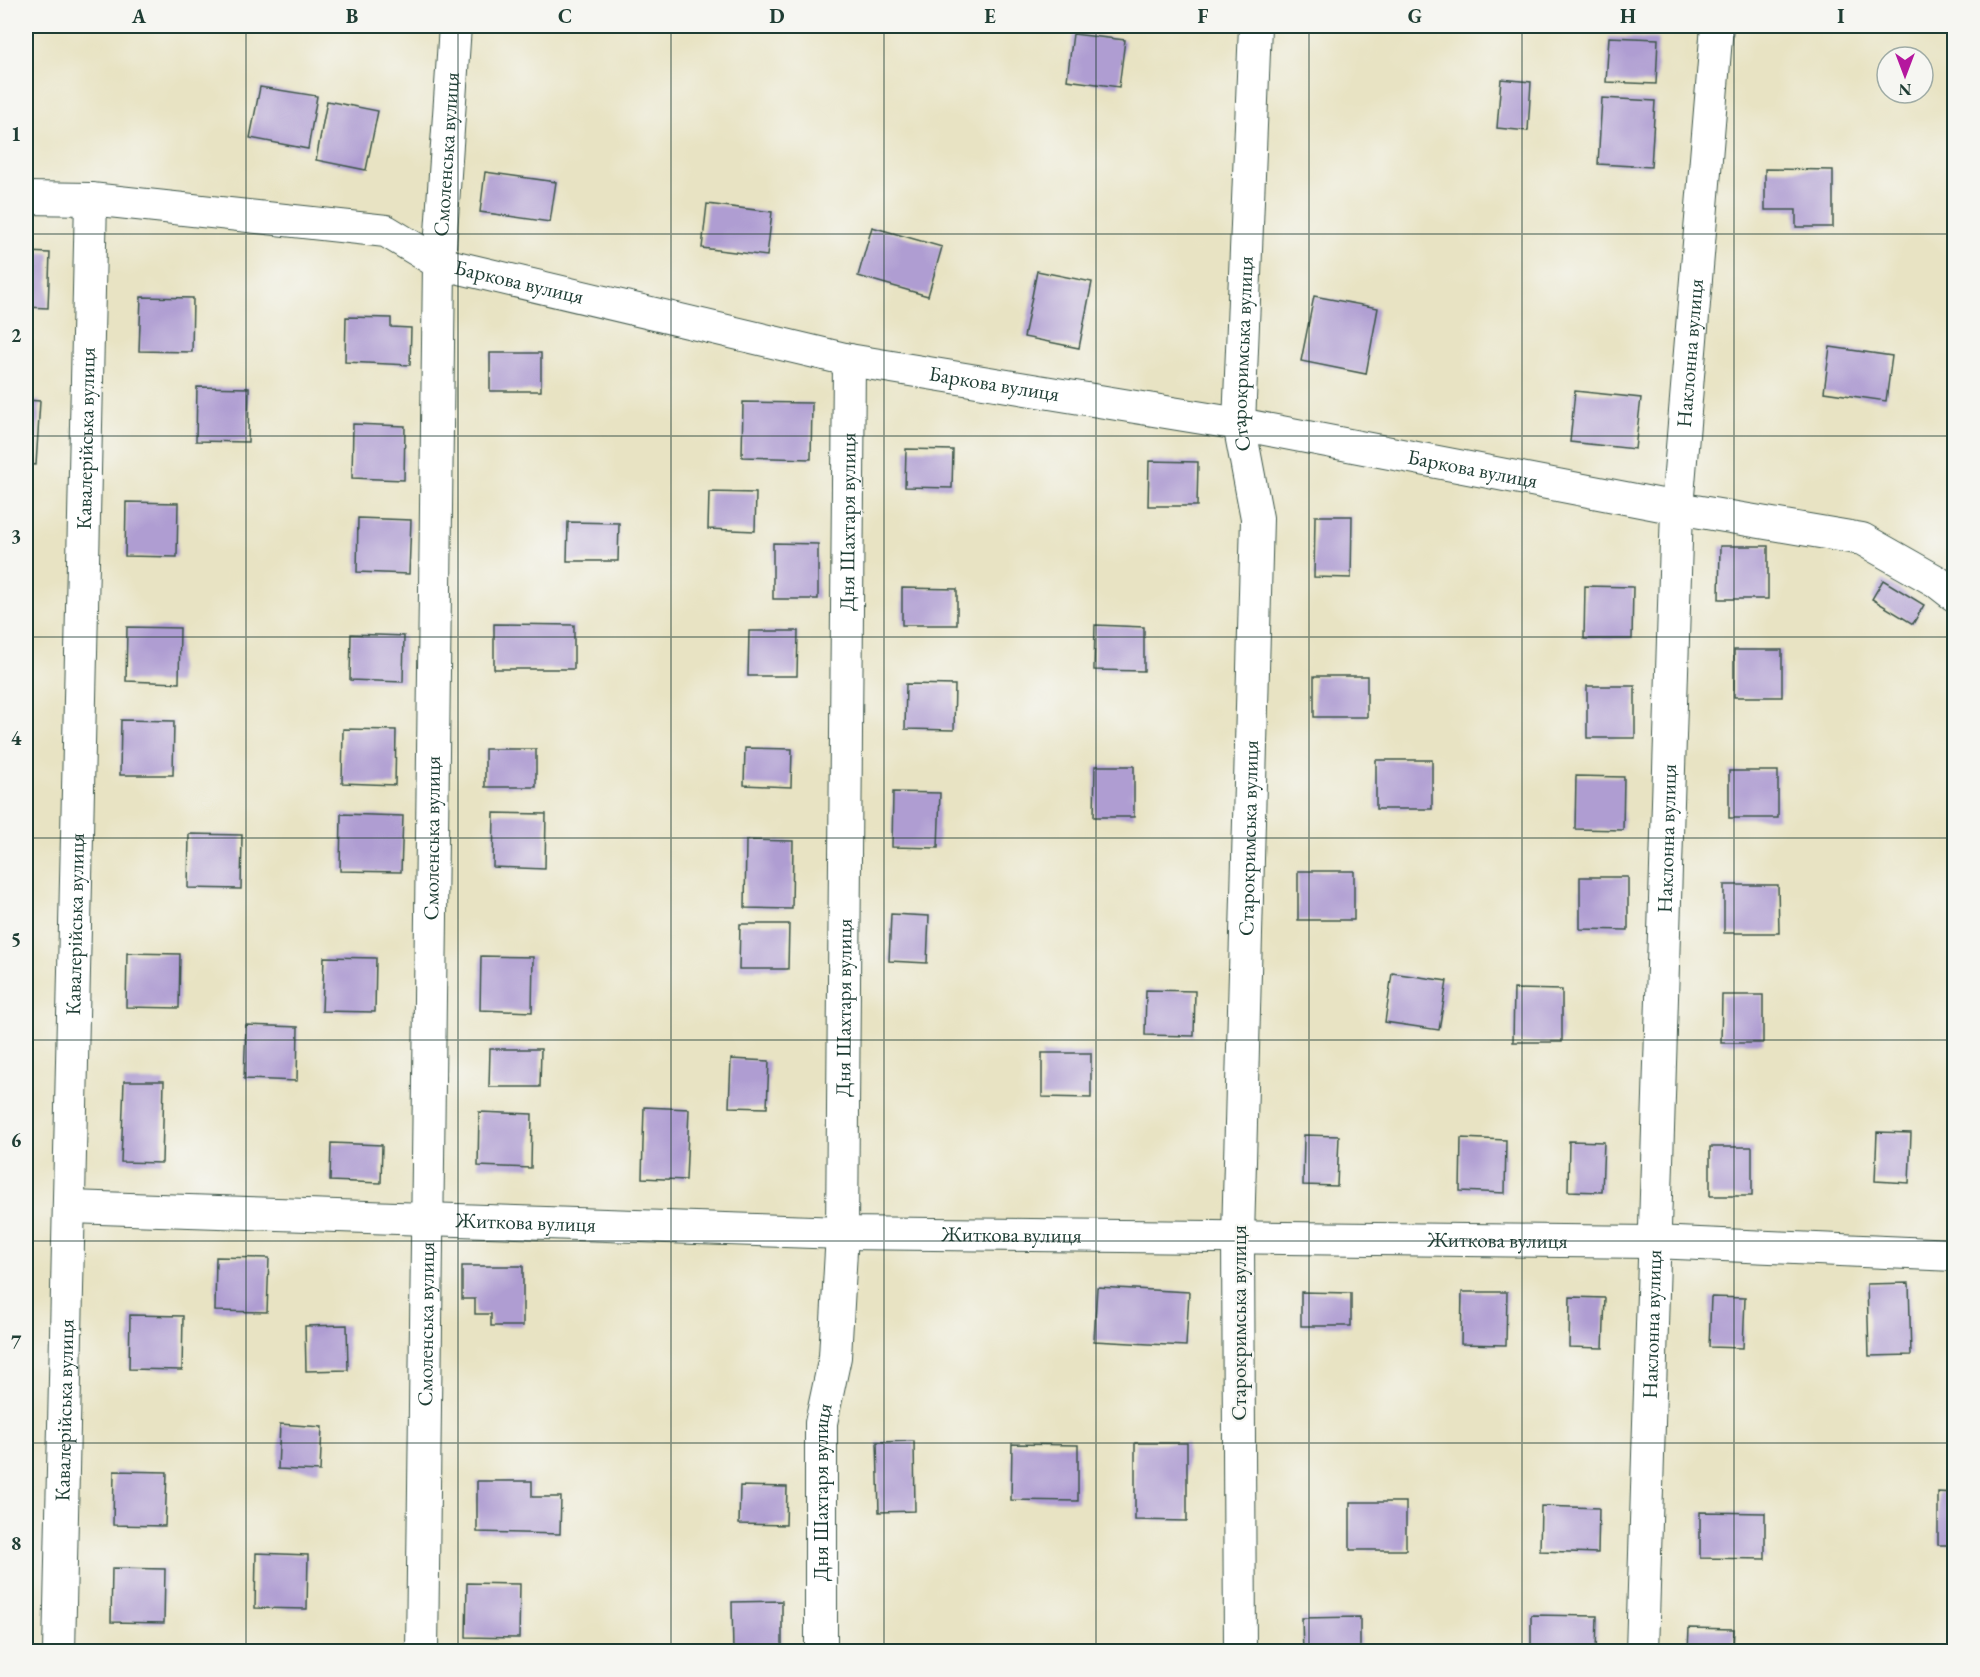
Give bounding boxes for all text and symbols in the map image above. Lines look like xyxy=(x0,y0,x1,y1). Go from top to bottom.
text: A xyxy=(131,3,147,29)
text: B xyxy=(346,3,358,29)
text: C xyxy=(558,3,572,29)
text: D xyxy=(769,3,785,29)
text: E xyxy=(984,3,996,29)
text: F xyxy=(1198,3,1209,29)
text: G xyxy=(1408,3,1422,29)
text: H xyxy=(1620,3,1636,29)
text: I xyxy=(1837,3,1845,29)
north arrow xyxy=(1875,45,1935,105)
street label: Смоленська вулиця xyxy=(427,71,465,237)
text: N xyxy=(1898,79,1911,100)
text: 1 xyxy=(11,121,21,147)
street label: Баркова вулиця xyxy=(452,253,587,310)
street label: Старокримська вулиця xyxy=(1224,256,1259,454)
street label: Наклонна вулиця xyxy=(1670,278,1709,428)
text: 2 xyxy=(11,322,22,348)
street label: Кавалерійська вулиця xyxy=(70,347,101,530)
street label: Баркова вулиця xyxy=(927,359,1061,407)
street label: Дня Шахтаря вулиця xyxy=(833,432,861,611)
street label: Баркова вулиця xyxy=(1405,443,1540,494)
text: 3 xyxy=(11,523,21,549)
text: 4 xyxy=(11,725,22,751)
street label: Старокримська вулиця xyxy=(1232,740,1264,936)
street label: Смоленська вулиця xyxy=(417,756,446,921)
street label: Наклонна вулиця xyxy=(1651,763,1682,913)
street label: Кавалерійська вулиця xyxy=(59,833,90,1016)
street label: Дня Шахтаря вулиця xyxy=(829,918,858,1097)
text: 5 xyxy=(11,926,21,952)
text: 6 xyxy=(11,1127,22,1153)
street label: Житкова вулиця xyxy=(454,1206,596,1238)
street label: Житкова вулиця xyxy=(940,1220,1082,1249)
street label: Старокримська вулиця xyxy=(1225,1225,1252,1421)
street label: Житкова вулиця xyxy=(1426,1225,1568,1254)
street label: Смоленська вулиця xyxy=(411,1242,440,1406)
street label: Наклонна вулиця xyxy=(1636,1249,1667,1399)
street label: Кавалерійська вулиця xyxy=(48,1319,79,1502)
text: 7 xyxy=(11,1329,22,1355)
street label: Дня Шахтаря вулиця xyxy=(807,1400,838,1581)
text: 8 xyxy=(11,1530,21,1556)

